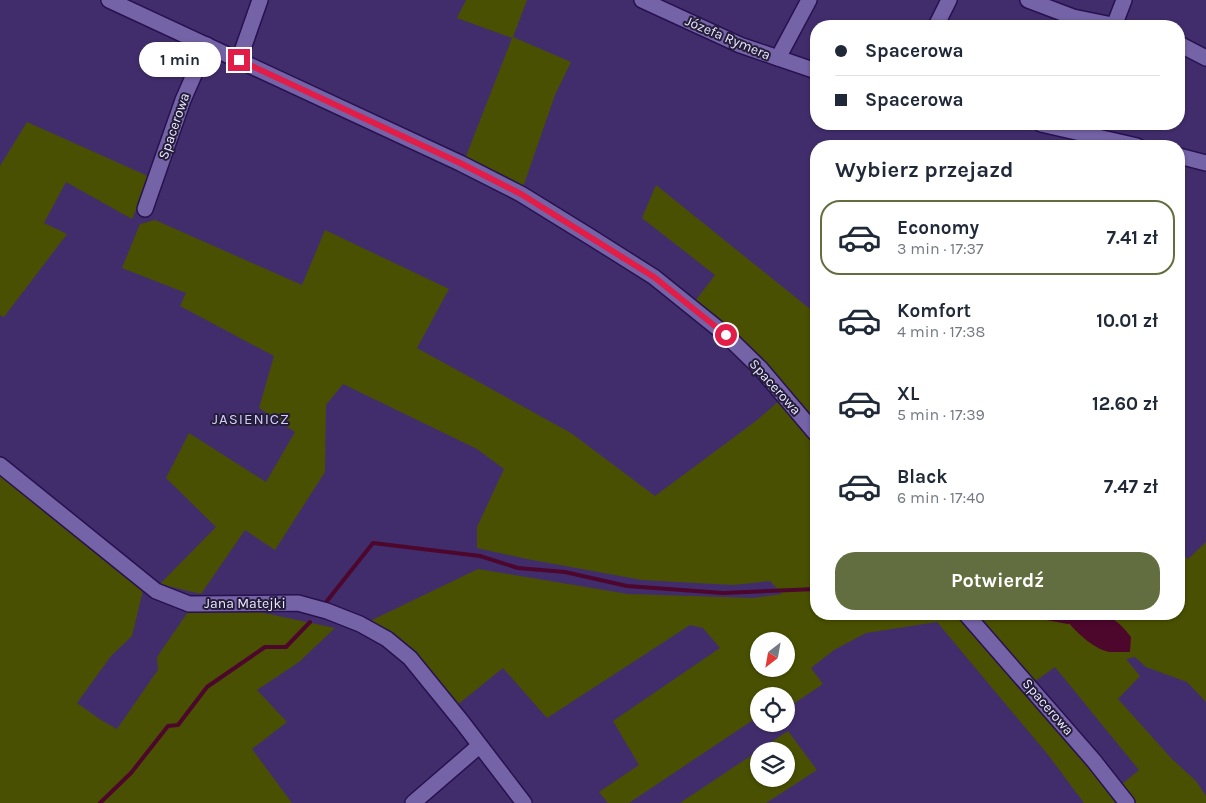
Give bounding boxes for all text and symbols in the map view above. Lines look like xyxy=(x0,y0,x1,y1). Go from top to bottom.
street label: Józefa Rymera xyxy=(683,12,773,64)
text: Spacerowa xyxy=(865,40,964,62)
callout: 1 min xyxy=(139,42,222,78)
route end xyxy=(228,49,250,71)
text: 1 min xyxy=(160,50,200,69)
text: Spacerowa xyxy=(865,89,964,111)
street label: Spacerowa xyxy=(155,90,193,162)
text: Wybierz przejazd xyxy=(835,157,1014,183)
icon: car xyxy=(837,215,882,260)
text: Economy xyxy=(897,217,979,239)
text: 7.41 zł xyxy=(1106,227,1158,249)
text: 3 min · 17:37 xyxy=(897,239,984,258)
icon: car xyxy=(837,298,882,343)
text: Komfort xyxy=(897,300,971,322)
text: 10.01 zł xyxy=(1096,310,1158,332)
text: 4 min · 17:38 xyxy=(897,322,985,341)
route start xyxy=(715,324,737,346)
street label: Spacerowa xyxy=(745,356,805,418)
icon: car xyxy=(837,381,882,426)
text: XL xyxy=(897,383,919,405)
text: 12.60 zł xyxy=(1092,393,1158,415)
text: 5 min · 17:39 xyxy=(897,405,985,424)
district label: JASIENICZ xyxy=(212,410,290,428)
icon: car xyxy=(837,464,882,509)
text: Black xyxy=(897,466,948,488)
text: 7.47 zł xyxy=(1104,476,1158,498)
text: 6 min · 17:40 xyxy=(897,488,985,507)
button: Potwierdź xyxy=(835,552,1160,610)
street label: Jana Matejki xyxy=(204,595,286,612)
north arrow xyxy=(750,632,795,678)
map controls xyxy=(750,632,795,787)
street label: Spacerowa xyxy=(1019,675,1077,739)
button: locate xyxy=(750,687,795,732)
button: layers xyxy=(750,742,795,787)

